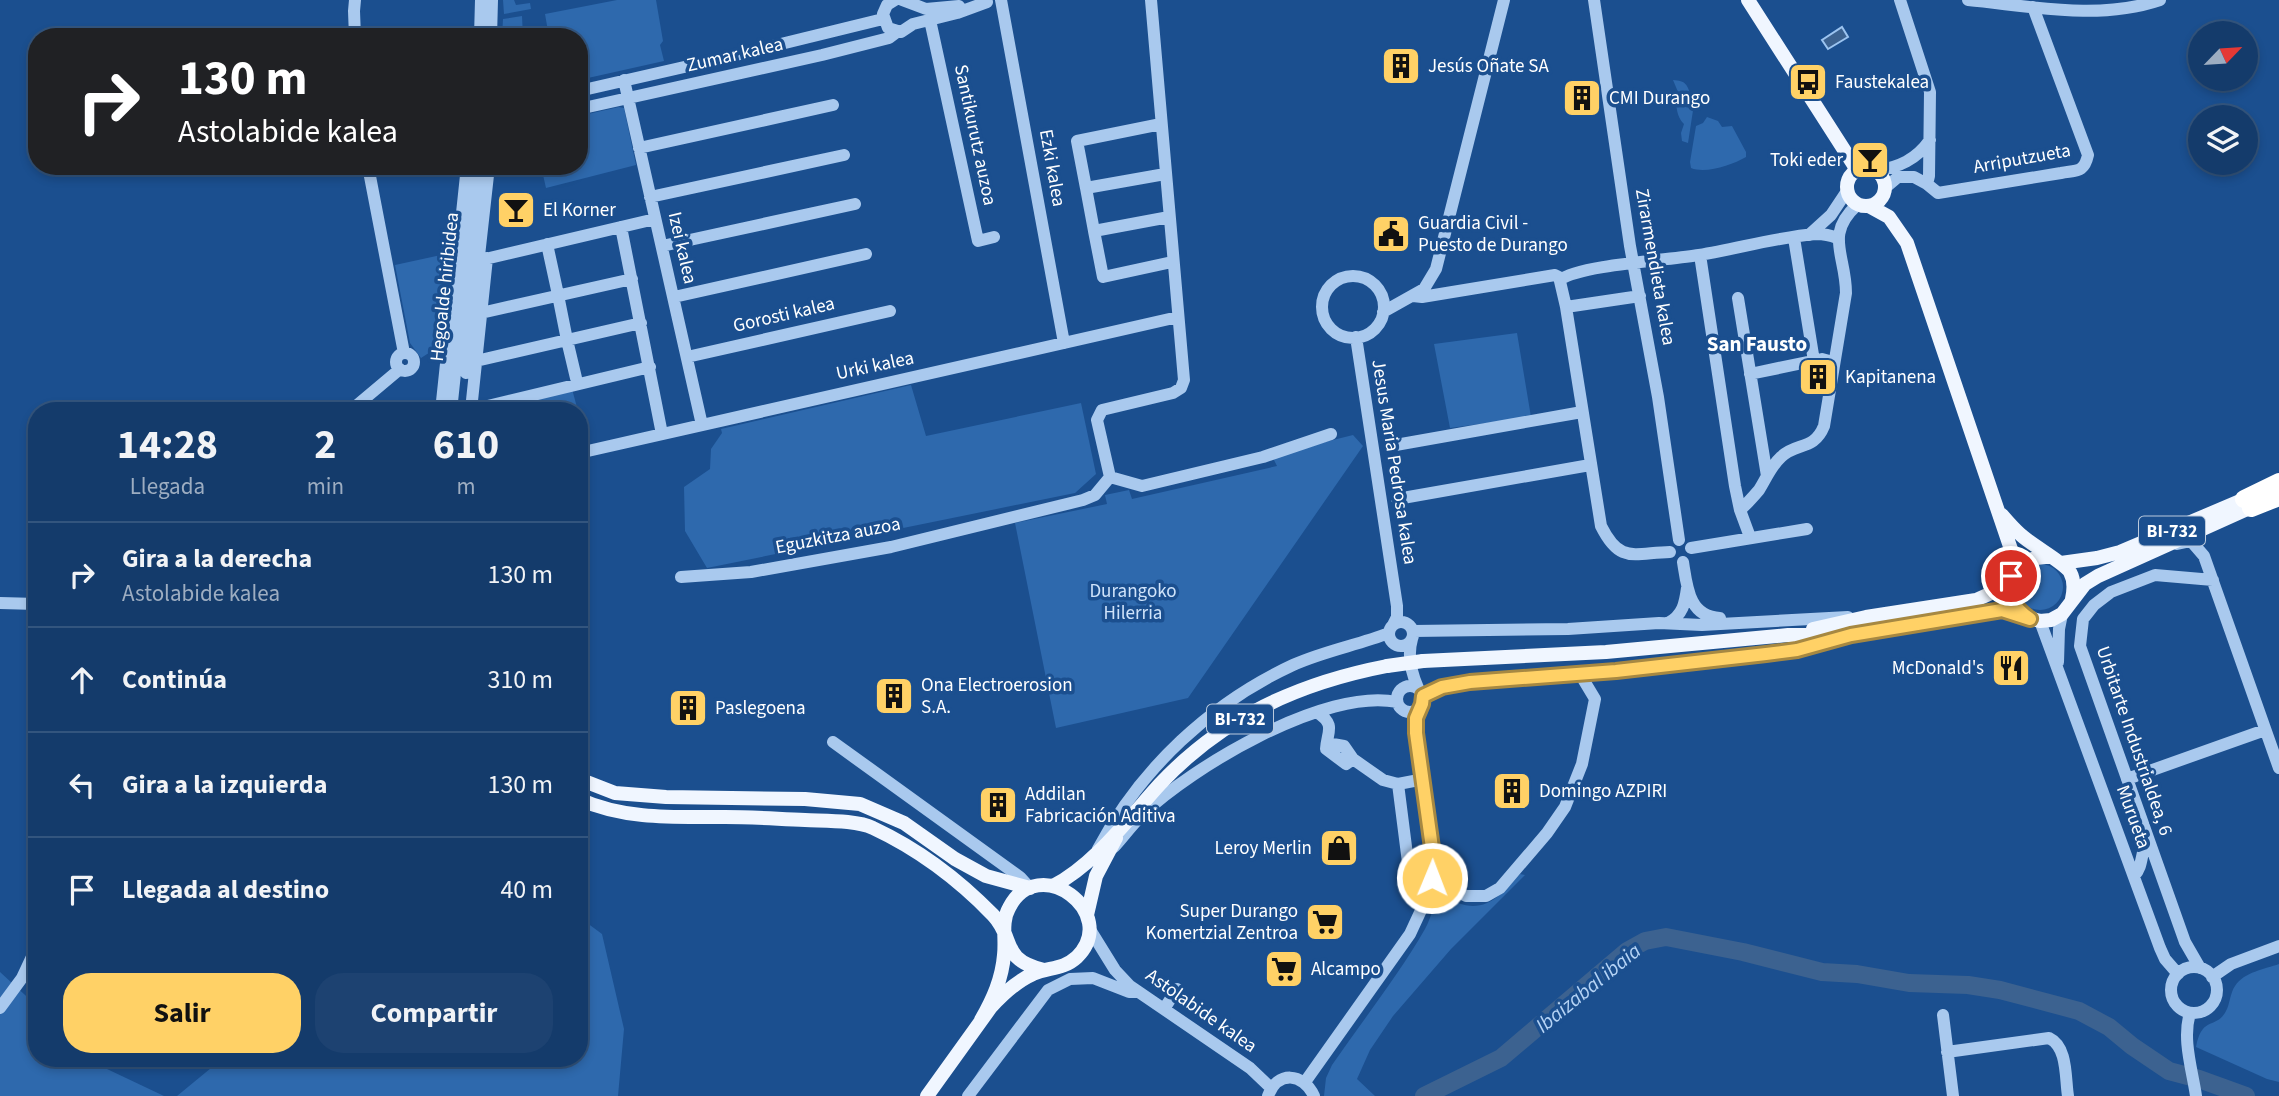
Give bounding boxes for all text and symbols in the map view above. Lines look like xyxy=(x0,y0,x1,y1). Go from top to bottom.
north arrow xyxy=(2188,21,2258,91)
map controls xyxy=(2188,21,2258,175)
street label: Zumar kalea xyxy=(684,31,786,79)
text: 130 m xyxy=(178,44,307,114)
building icon: Jesús Oñate SA xyxy=(1380,45,1422,87)
place label: Jesús Oñate SA xyxy=(1428,53,1549,80)
icon: right xyxy=(63,56,154,147)
bus stop icon: Faustekalea xyxy=(1787,61,1829,103)
street label: Santikurutz auzoa xyxy=(947,62,1003,208)
place label: Faustekalea xyxy=(1835,69,1929,96)
building icon: CMI Durango xyxy=(1561,77,1603,119)
place label: CMI Durango xyxy=(1609,85,1710,112)
button: layers xyxy=(2188,105,2258,175)
text: Astolabide kalea xyxy=(178,109,398,155)
street label: Ezki kalea xyxy=(1032,127,1072,209)
street label: Arriputzueta xyxy=(1971,137,2073,181)
bar icon: Toki eder xyxy=(1849,139,1891,181)
place label: Toki eder xyxy=(1770,147,1843,174)
street label: Zirarmendieta kalea xyxy=(1628,186,1682,348)
bar icon: El Korner xyxy=(495,189,537,231)
place label: El Korner xyxy=(543,197,616,224)
street label: Izei kalea xyxy=(661,209,703,287)
place label: Guardia Civil - Puesto de Durango xyxy=(1418,210,1568,259)
street label: Hegoalde hiribidea xyxy=(424,211,466,363)
public building icon: Guardia Civil - Puesto de Durango xyxy=(1370,213,1412,255)
street label: Gorosti kalea xyxy=(731,290,837,340)
district label: San Fausto xyxy=(1707,329,1807,359)
street label: Urki kalea xyxy=(834,345,916,387)
building icon: Kapitanena xyxy=(1797,356,1839,398)
street label: Jesus Maria Pedrosa kalea xyxy=(1364,358,1424,566)
place label: Kapitanena xyxy=(1845,364,1936,391)
text: 14:28 xyxy=(117,415,218,475)
text: 2 xyxy=(314,415,336,475)
text: 610 xyxy=(433,415,499,475)
text: Llegada xyxy=(130,470,205,503)
text: min xyxy=(307,470,344,503)
text: m xyxy=(456,470,476,503)
street label: Eguzkitza auzoa xyxy=(773,511,903,561)
road number: BI-732 xyxy=(2139,516,2205,546)
text: Gira a la derecha xyxy=(122,540,312,577)
pin xyxy=(1981,546,2041,606)
icon: right xyxy=(63,556,101,594)
text: 130 m xyxy=(487,556,553,593)
icon: arrive xyxy=(1992,557,2030,595)
text: Astolabide kalea xyxy=(122,577,280,610)
park label: Durangoko Hilerria xyxy=(1089,578,1177,627)
street label: Urbitarte Industrialdea, 6 xyxy=(2089,643,2179,839)
restaurant icon: McDonald's xyxy=(1990,647,2032,689)
place label: McDonald's xyxy=(1892,655,1984,682)
icon: ahead xyxy=(63,661,101,699)
text: Continúa xyxy=(122,661,227,698)
text: 310 m xyxy=(487,661,553,698)
place label: Ona Electroerosion S.A. xyxy=(921,672,1073,721)
building icon: Ona Electroerosion S.A. xyxy=(873,675,915,717)
building icon: Paslegoena xyxy=(667,687,709,729)
place label: Paslegoena xyxy=(715,695,806,722)
road number: BI-732 xyxy=(1207,704,1273,734)
icon: left xyxy=(63,766,101,804)
text: Gira a la izquierda xyxy=(122,766,327,803)
text: 130 m xyxy=(487,766,553,803)
building icon: Domingo AZPIRI xyxy=(1491,770,1533,812)
place label: Domingo AZPIRI xyxy=(1539,778,1667,805)
place label: Addilan Fabricación Aditiva xyxy=(1025,781,1176,830)
street label: Murueta xyxy=(2109,781,2157,853)
building icon: Addilan Fabricación Aditiva xyxy=(977,784,1019,826)
shop icon: Leroy Merlin xyxy=(1318,827,1360,869)
place label: Leroy Merlin xyxy=(1215,835,1312,862)
position arrow xyxy=(1395,841,1469,915)
icon: arrive xyxy=(63,871,101,909)
text: Llegada al destino xyxy=(122,871,329,908)
text: 40 m xyxy=(500,871,553,908)
place label: Super Durango Komertzial Zentroa xyxy=(1146,898,1298,947)
supermarket icon: Super Durango Komertzial Zentroa xyxy=(1304,901,1346,943)
water label: Ibaizabal ibaia xyxy=(1529,936,1647,1040)
supermarket icon: Alcampo xyxy=(1263,948,1305,990)
place label: Alcampo xyxy=(1311,956,1381,983)
street label: Astolabide kalea xyxy=(1140,963,1262,1059)
button: Salir xyxy=(63,973,301,1053)
button: Compartir xyxy=(315,973,553,1053)

